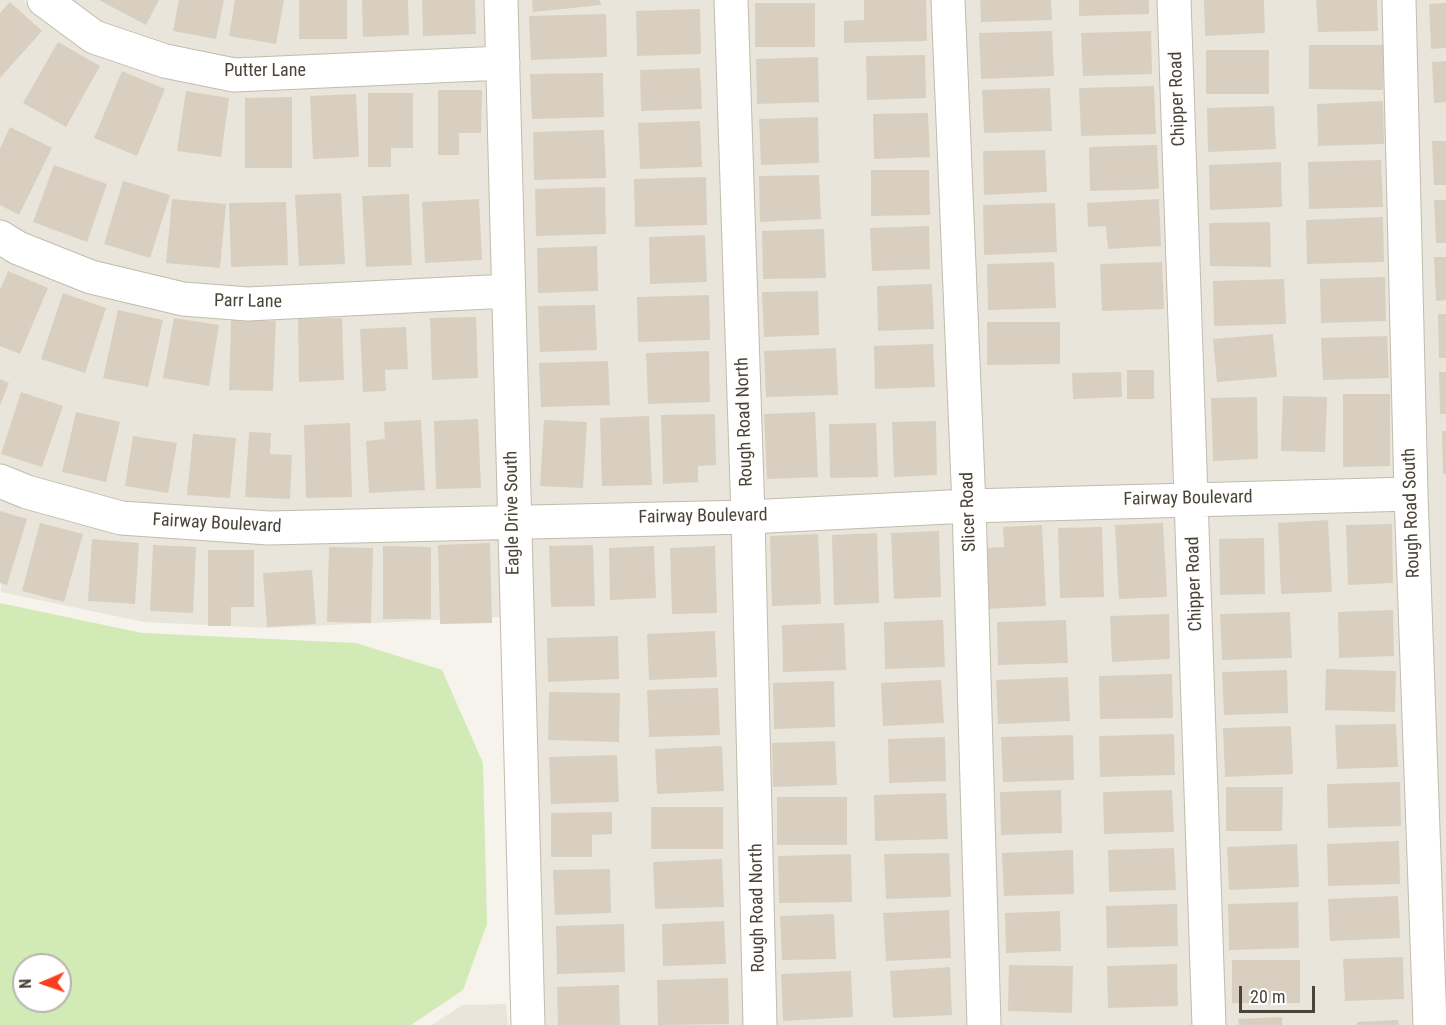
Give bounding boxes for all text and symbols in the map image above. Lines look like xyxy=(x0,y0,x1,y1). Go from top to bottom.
street label: Chipper Road xyxy=(1166,51,1190,147)
street label: Putter Lane xyxy=(224,60,306,82)
street label: Parr Lane xyxy=(214,291,282,313)
street label: Rough Road North xyxy=(732,357,758,487)
street label: Rough Road South xyxy=(1399,447,1425,579)
street label: Eagle Drive South xyxy=(501,451,525,575)
street label: Slicer Road xyxy=(957,472,981,552)
street label: Fairway Boulevard xyxy=(1123,487,1253,511)
street label: Fairway Boulevard xyxy=(638,505,768,529)
street label: Fairway Boulevard xyxy=(152,510,282,538)
street label: Chipper Road xyxy=(1183,536,1207,632)
street label: Rough Road North xyxy=(746,843,770,973)
north arrow xyxy=(12,953,72,1013)
scale bar xyxy=(1242,974,1318,1012)
text: N xyxy=(16,978,35,989)
text: 20 m xyxy=(1250,986,1285,1007)

